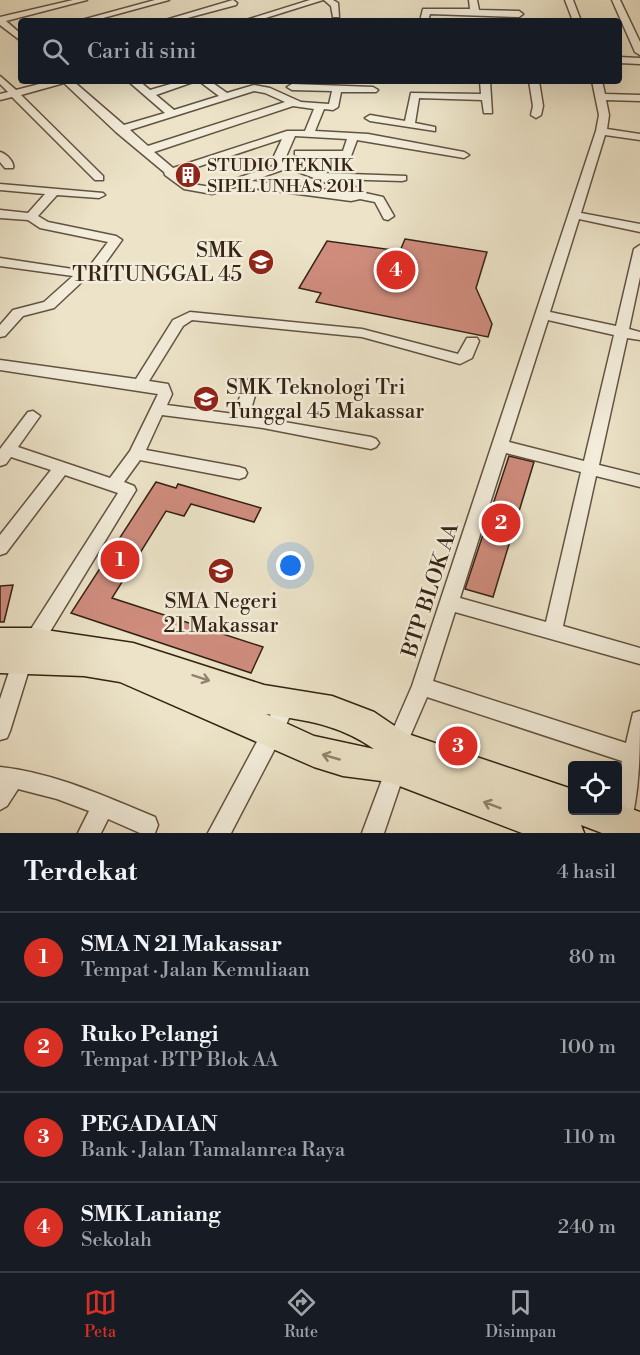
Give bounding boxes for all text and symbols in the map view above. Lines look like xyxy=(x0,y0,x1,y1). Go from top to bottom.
search box xyxy=(18,18,622,84)
icon: search xyxy=(39,35,72,68)
text: Cari di sini xyxy=(87,38,197,65)
place label: STUDIO TEKNIK SIPIL UNHAS 2011 xyxy=(207,154,364,198)
building icon: STUDIO TEKNIK SIPIL UNHAS 2011 xyxy=(173,160,203,190)
place label: SMK TRITUNGGAL 45 xyxy=(72,238,244,288)
school or university icon: SMK TRITUNGGAL 45 xyxy=(246,247,276,277)
pin: 4 xyxy=(376,248,416,292)
place label: SMK Teknologi Tri Tunggal 45 Makassar xyxy=(226,375,424,425)
school or university icon: SMK Teknologi Tri Tunggal 45 Makassar xyxy=(191,384,221,414)
pin: 2 xyxy=(482,500,520,546)
street label: BTP BLOK AA xyxy=(397,519,465,662)
pin: 1 xyxy=(100,538,140,582)
your location xyxy=(276,551,305,580)
school or university icon: SMA Negeri 21 Makassar xyxy=(206,556,236,586)
place label: SMA Negeri 21 Makassar xyxy=(163,589,279,639)
one-way arrow xyxy=(191,674,210,685)
pin: 3 xyxy=(438,724,478,768)
one-way arrow xyxy=(322,751,341,762)
map controls xyxy=(568,761,622,815)
button: locate xyxy=(568,761,622,815)
one-way arrow xyxy=(484,798,502,809)
text: Terdekat xyxy=(24,856,137,888)
text: 4 hasil xyxy=(557,860,616,885)
text: SMA N 21 Makassar xyxy=(81,931,282,958)
text: 1 xyxy=(39,945,48,970)
text: 80 m xyxy=(569,945,616,970)
text: Tempat · Jalan Kemuliaan xyxy=(81,958,310,983)
text: Ruko Pelangi xyxy=(81,1021,219,1048)
text: 2 xyxy=(37,1035,50,1060)
text: 100 m xyxy=(560,1035,616,1060)
text: Tempat · BTP Blok AA xyxy=(81,1048,278,1073)
text: PEGADAIAN xyxy=(81,1111,218,1138)
text: 3 xyxy=(37,1125,50,1150)
text: 110 m xyxy=(564,1125,616,1150)
text: Bank · Jalan Tamalanrea Raya xyxy=(81,1138,345,1163)
text: SMK Laniang xyxy=(81,1201,221,1228)
text: 4 xyxy=(37,1215,50,1240)
text: 240 m xyxy=(558,1215,616,1240)
text: Sekolah xyxy=(81,1228,152,1253)
tab: Peta xyxy=(84,1286,117,1342)
tab: Rute xyxy=(284,1286,318,1342)
tab: Disimpan xyxy=(485,1286,556,1342)

